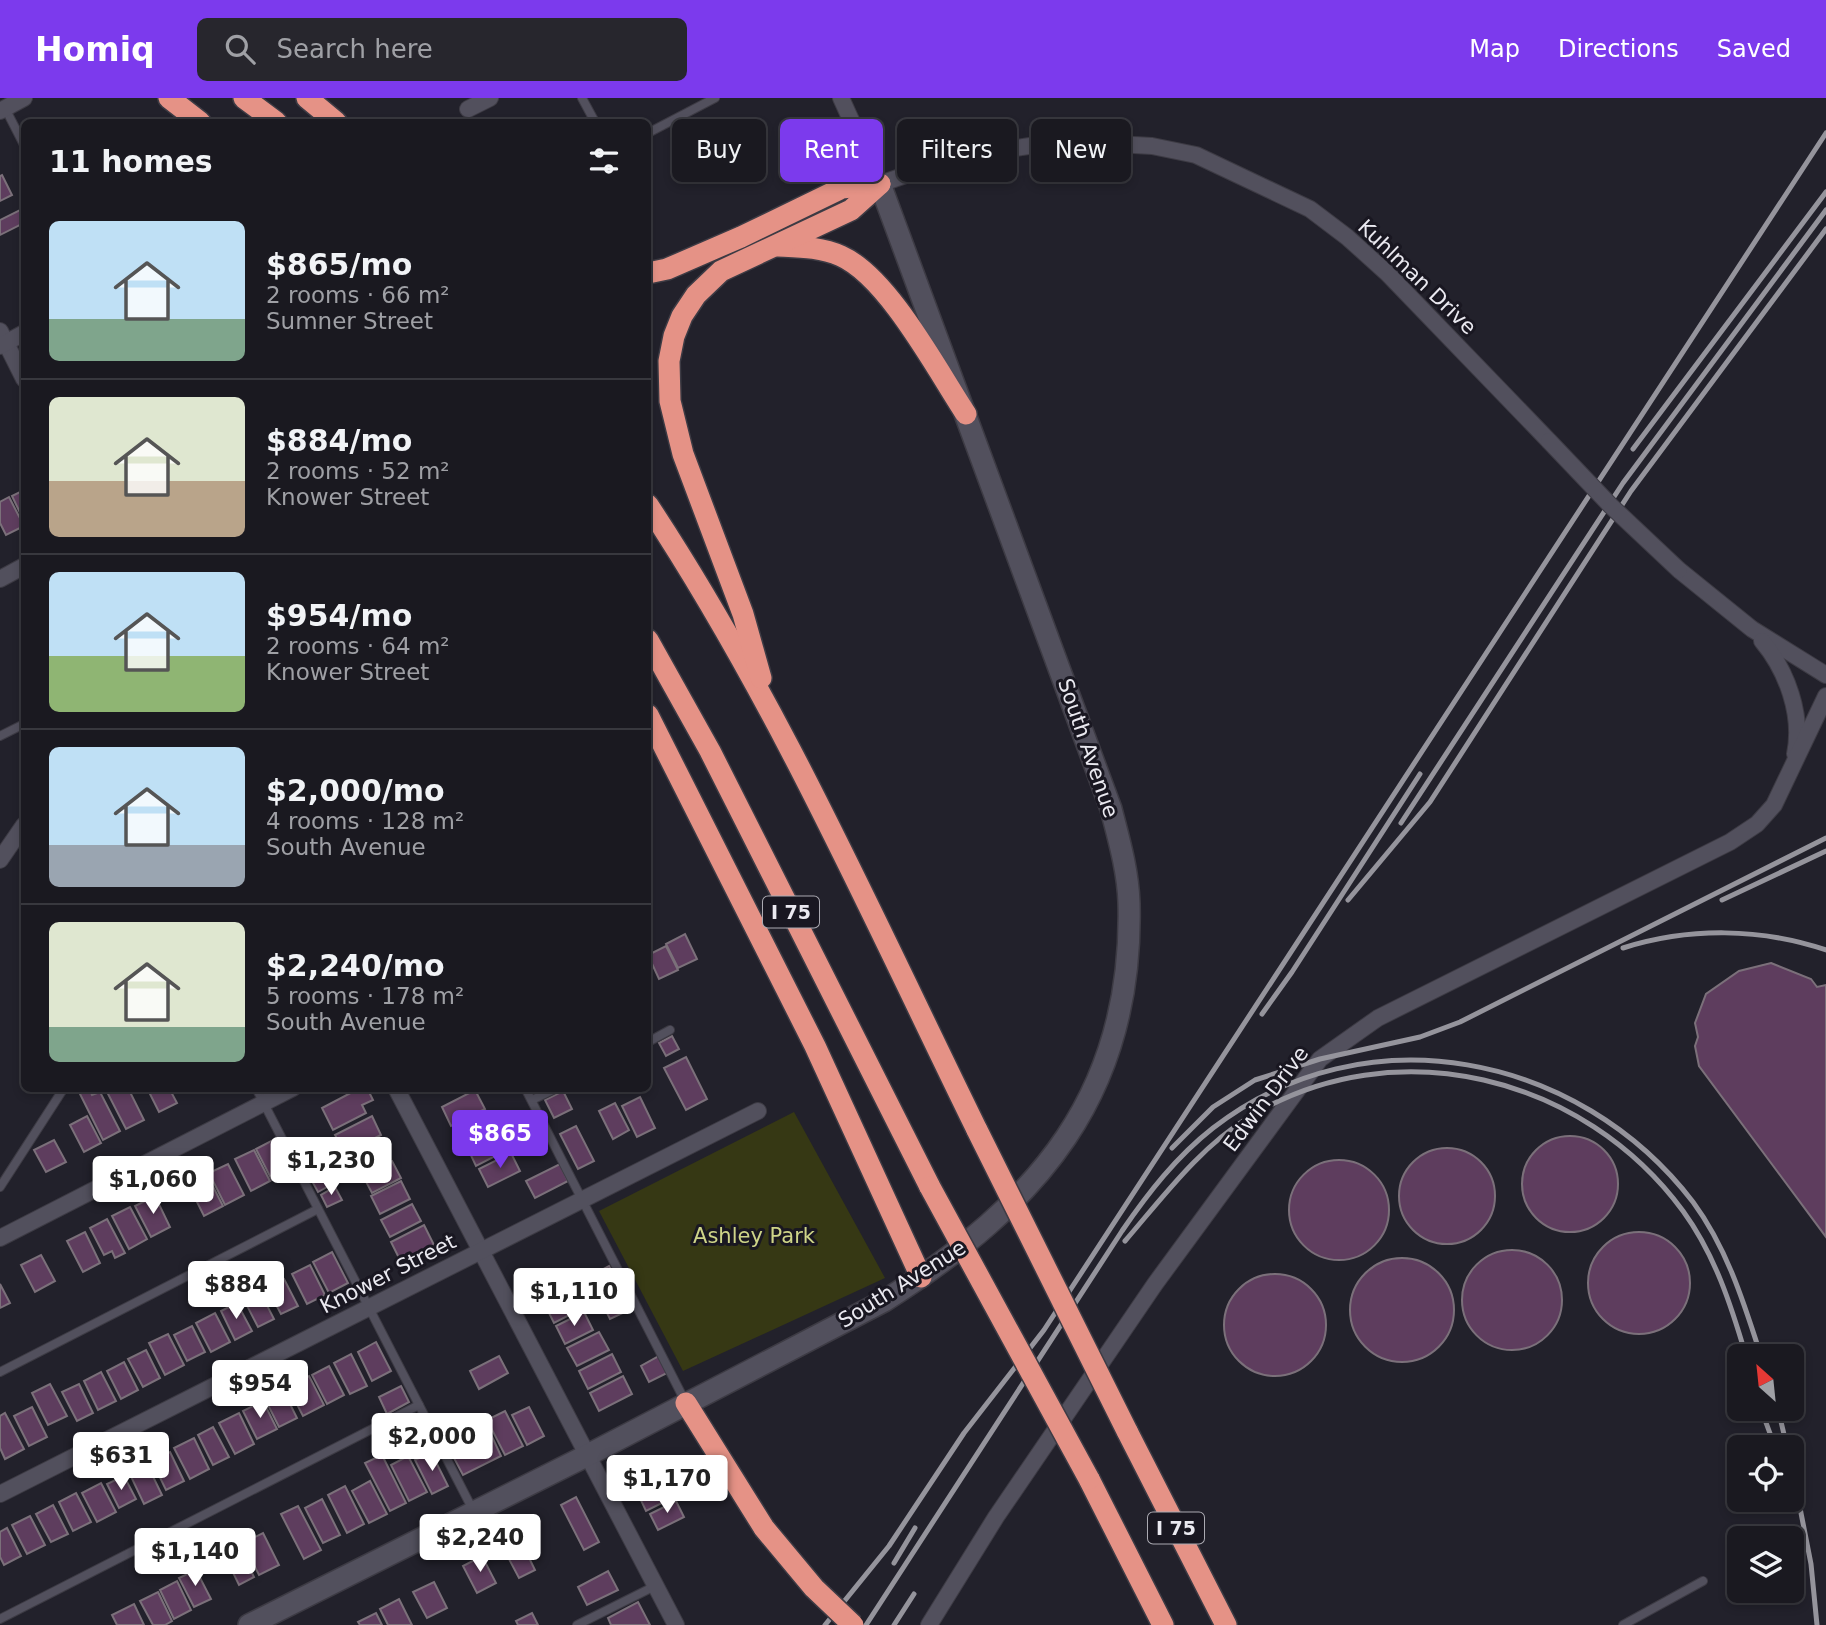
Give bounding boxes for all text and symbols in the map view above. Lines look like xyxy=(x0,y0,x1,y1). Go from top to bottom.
search box xyxy=(197,18,687,81)
text: Homiq xyxy=(35,30,155,69)
icon: search xyxy=(221,30,259,68)
text: Search here xyxy=(277,34,433,64)
text: Map xyxy=(1469,35,1520,63)
text: Directions xyxy=(1558,35,1679,63)
text: Saved xyxy=(1717,35,1791,63)
chip: Buy xyxy=(672,119,766,182)
chip: Rent xyxy=(780,119,883,182)
chip: Filters xyxy=(897,119,1017,182)
chip: New xyxy=(1031,119,1131,182)
icon: filters xyxy=(585,142,623,180)
text: 11 homes xyxy=(49,144,213,179)
street label: Kuhlman Drive xyxy=(1353,215,1481,339)
text: $865/mo xyxy=(266,247,412,282)
icon: home xyxy=(105,249,189,333)
text: 2 rooms · 66 m² xyxy=(266,282,450,308)
text: Sumner Street xyxy=(266,308,433,334)
text: $884/mo xyxy=(266,423,412,458)
icon: home xyxy=(105,425,189,509)
text: 2 rooms · 52 m² xyxy=(266,458,450,484)
text: Knower Street xyxy=(266,484,429,510)
text: $954/mo xyxy=(266,598,412,633)
icon: home xyxy=(105,600,189,684)
text: 2 rooms · 64 m² xyxy=(266,633,450,659)
text: Knower Street xyxy=(266,659,429,685)
street label: South Avenue xyxy=(1053,675,1123,821)
text: $2,000/mo xyxy=(266,773,445,808)
icon: home xyxy=(105,775,189,859)
text: 4 rooms · 128 m² xyxy=(266,808,464,834)
text: South Avenue xyxy=(266,834,426,860)
road number: I 75 xyxy=(763,897,819,928)
text: $2,240/mo xyxy=(266,948,445,983)
icon: home xyxy=(105,950,189,1034)
text: 5 rooms · 178 m² xyxy=(266,983,464,1009)
text: South Avenue xyxy=(266,1009,426,1035)
street label: Edwin Drive xyxy=(1219,1042,1313,1156)
pin: $865 xyxy=(459,1110,541,1170)
text: $865 xyxy=(468,1120,532,1146)
pin: $1,230 xyxy=(274,1138,388,1197)
text: $1,230 xyxy=(287,1147,375,1173)
pin: $1,060 xyxy=(96,1156,210,1216)
text: $1,060 xyxy=(109,1166,197,1192)
park label: Ashley Park xyxy=(693,1224,816,1248)
street label: Knower Street xyxy=(316,1229,460,1319)
street label: South Avenue xyxy=(834,1235,970,1333)
pin: $884 xyxy=(195,1262,277,1321)
pin: $1,110 xyxy=(517,1268,631,1328)
text: $884 xyxy=(204,1271,268,1297)
text: $1,110 xyxy=(530,1278,618,1304)
north arrow xyxy=(1727,1344,1804,1421)
map controls xyxy=(1727,1344,1804,1603)
pin: $954 xyxy=(219,1360,301,1420)
text: $954 xyxy=(228,1370,292,1396)
pin: $2,000 xyxy=(375,1414,489,1473)
text: $2,000 xyxy=(388,1423,476,1449)
pin: $631 xyxy=(80,1432,162,1492)
button: locate xyxy=(1727,1435,1804,1512)
text: $631 xyxy=(89,1442,153,1468)
pin: $1,170 xyxy=(610,1456,724,1515)
text: $1,170 xyxy=(623,1465,711,1491)
road number: I 75 xyxy=(1148,1512,1204,1544)
pin: $2,240 xyxy=(423,1514,537,1574)
text: $2,240 xyxy=(436,1524,524,1550)
button: layers xyxy=(1727,1526,1804,1603)
pin: $1,140 xyxy=(138,1528,252,1588)
text: $1,140 xyxy=(151,1538,239,1564)

